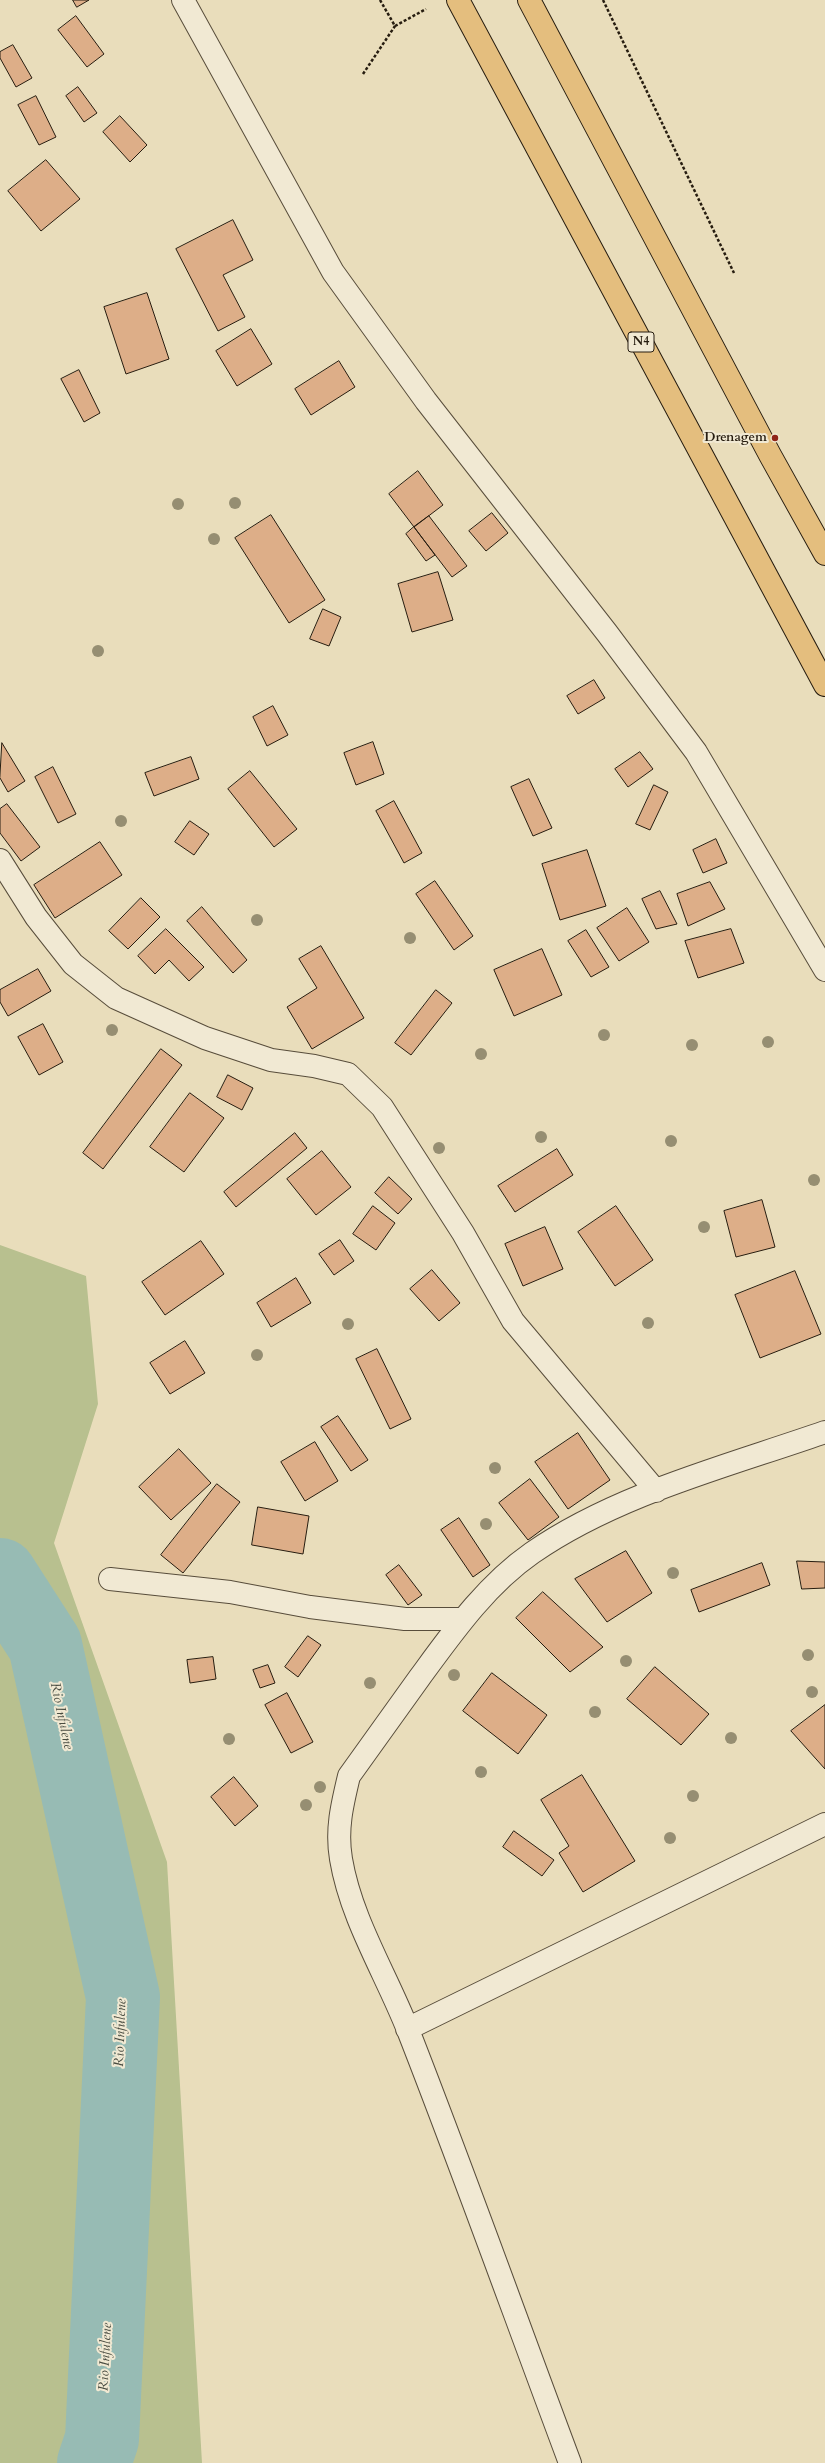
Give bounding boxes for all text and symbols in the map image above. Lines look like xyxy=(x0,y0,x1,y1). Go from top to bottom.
road number: N4 xyxy=(628,332,654,352)
place label: Drenagem xyxy=(704,430,767,446)
marker: Drenagem xyxy=(770,433,780,443)
water label: Rio Infulene xyxy=(46,1681,76,1751)
water label: Rio Infulene xyxy=(111,1999,131,2067)
water label: Rio Infulene xyxy=(96,2323,116,2391)

